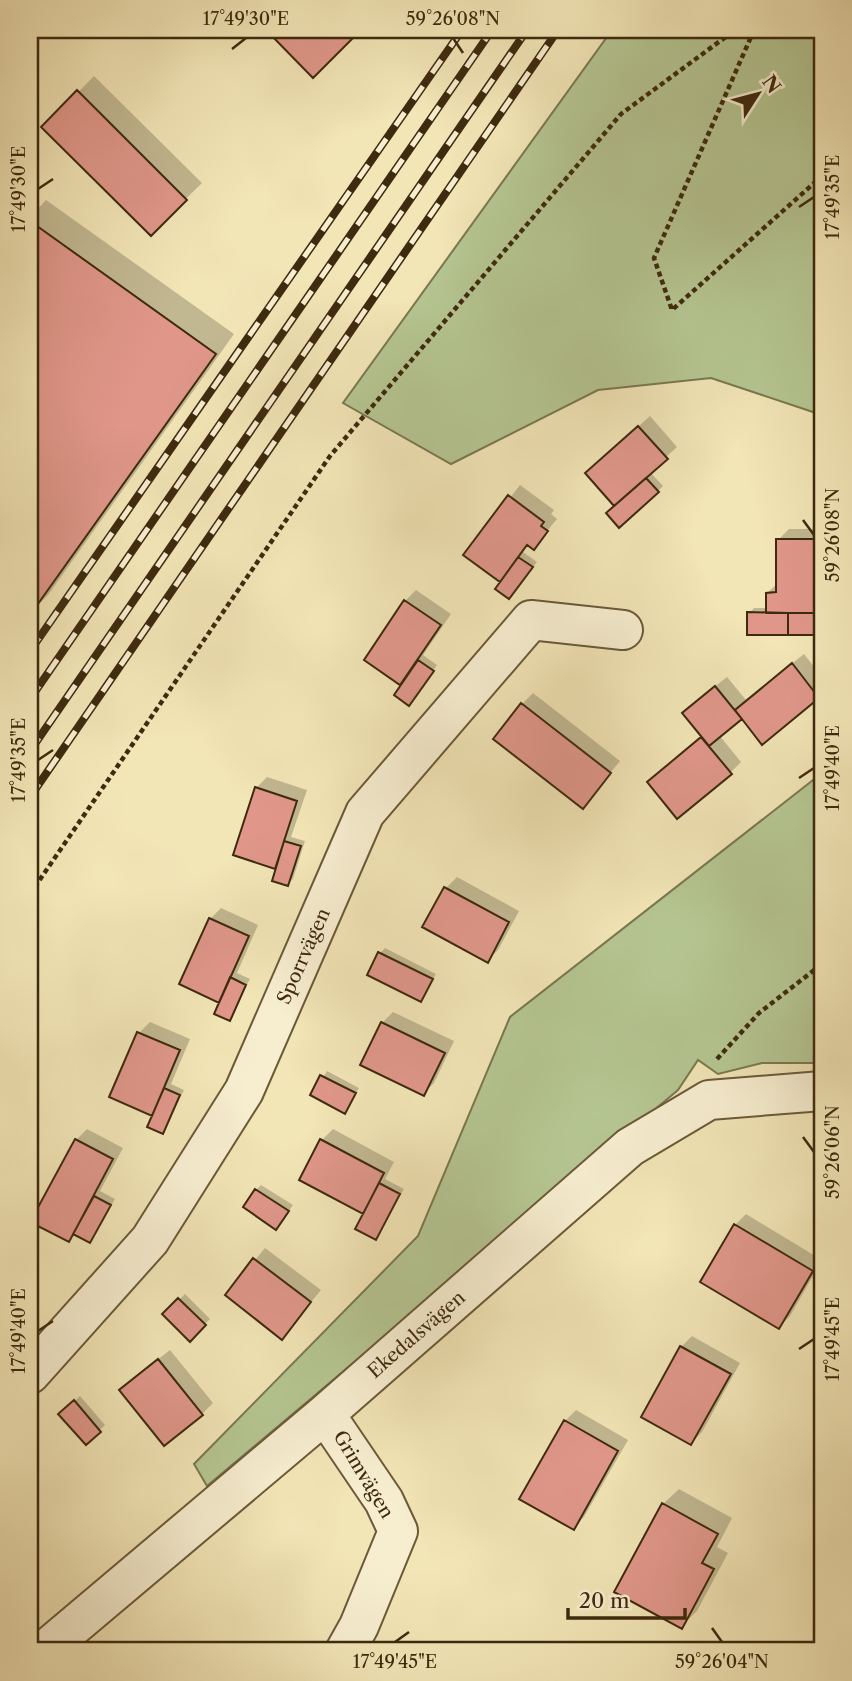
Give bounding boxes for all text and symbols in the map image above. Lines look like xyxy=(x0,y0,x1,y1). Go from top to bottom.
text: 17°49'30"E xyxy=(203,8,289,30)
text: 59°26'08"N xyxy=(406,8,500,30)
north arrow xyxy=(722,60,792,130)
text: N xyxy=(757,71,786,98)
text: 17°49'30"E xyxy=(8,146,30,232)
text: 17°49'35"E xyxy=(822,155,844,239)
text: 59°26'08"N xyxy=(822,488,844,582)
text: 17°49'35"E xyxy=(8,718,30,802)
text: 17°49'40"E xyxy=(822,725,844,811)
street label: Sporrvägen xyxy=(272,904,335,1008)
text: 59°26'06"N xyxy=(822,1105,844,1199)
street label: Ekedalsvägen xyxy=(363,1286,470,1383)
text: 17°49'40"E xyxy=(8,1288,30,1374)
text: 17°49'45"E xyxy=(822,1297,844,1381)
street label: Grimvägen xyxy=(328,1426,399,1522)
scale bar xyxy=(568,1576,686,1620)
text: 20 m xyxy=(579,1588,630,1613)
text: 17°49'45"E xyxy=(353,1651,437,1673)
text: 59°26'04"N xyxy=(675,1651,769,1673)

